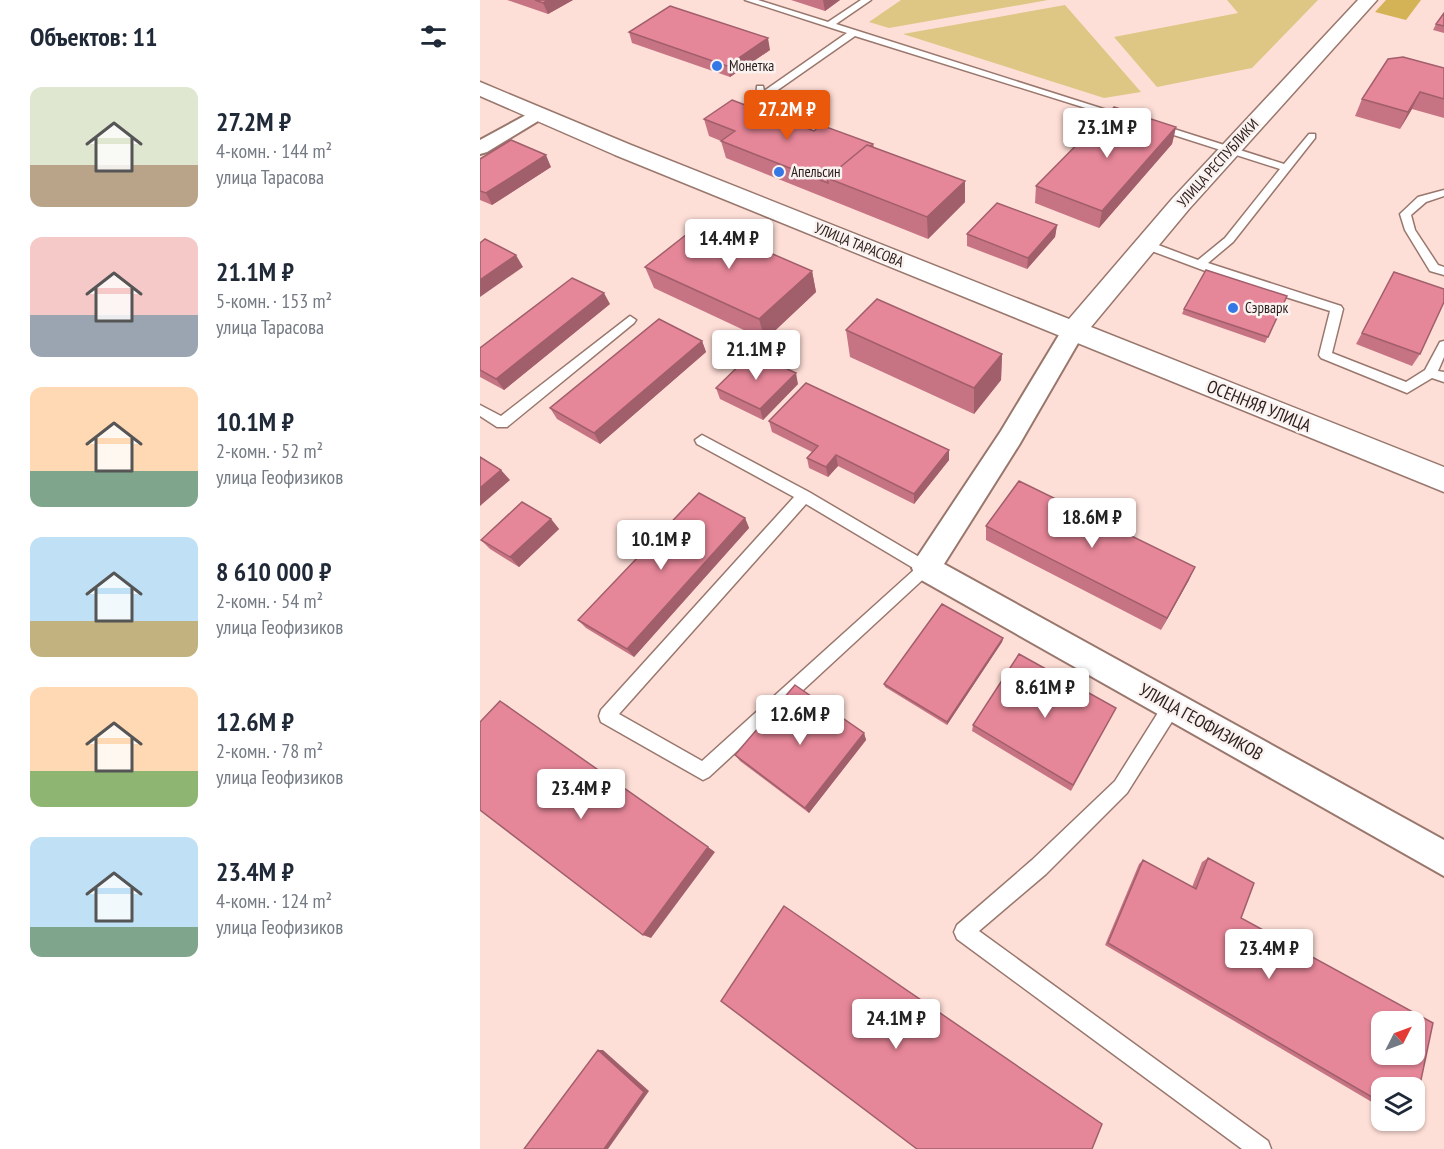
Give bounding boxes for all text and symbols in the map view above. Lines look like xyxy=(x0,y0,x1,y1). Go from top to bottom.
text: Объектов: 11 xyxy=(30,20,157,53)
icon: filters xyxy=(417,20,450,53)
place label: Монетка xyxy=(729,56,774,75)
marker: Монетка xyxy=(710,59,724,73)
pin: 27.2M ₽ xyxy=(732,90,842,141)
text: 27.2M ₽ xyxy=(758,96,816,122)
text: 27.2M ₽ xyxy=(216,105,291,138)
pin: 23.1M ₽ xyxy=(1052,108,1162,159)
icon: home xyxy=(78,111,150,183)
text: 23.1M ₽ xyxy=(1077,114,1137,140)
street label: УЛИЦА РЕСПУБЛИКИ xyxy=(1173,114,1262,211)
text: 4-комн. · 144 m² xyxy=(216,138,332,164)
place label: Апельсин xyxy=(791,162,841,181)
text: улица Тарасова xyxy=(216,164,324,190)
marker: Апельсин xyxy=(772,165,786,179)
street label: УЛИЦА ТАРАСОВА xyxy=(812,218,907,271)
pin: 14.4M ₽ xyxy=(674,219,784,270)
text: 14.4M ₽ xyxy=(699,225,759,251)
text: 21.1M ₽ xyxy=(216,255,294,288)
icon: home xyxy=(78,261,150,333)
text: 5-комн. · 153 m² xyxy=(216,288,332,314)
place label: Сэрварк xyxy=(1245,298,1289,317)
marker: Сэрварк xyxy=(1226,301,1240,315)
text: улица Тарасова xyxy=(216,314,324,340)
pin: 21.1M ₽ xyxy=(701,330,811,381)
text: 21.1M ₽ xyxy=(726,336,786,362)
street label: ОСЕННЯЯ УЛИЦА xyxy=(1204,374,1315,437)
text: 10.1M ₽ xyxy=(216,405,294,438)
icon: home xyxy=(78,411,150,483)
text: 2-комн. · 52 m² xyxy=(216,438,323,464)
text: улица Геофизиков xyxy=(216,464,343,490)
pin: 18.6M ₽ xyxy=(1037,498,1147,549)
text: 18.6M ₽ xyxy=(1062,504,1122,530)
pin: 10.1M ₽ xyxy=(606,520,716,571)
text: 10.1M ₽ xyxy=(631,526,691,552)
text: 8 610 000 ₽ xyxy=(216,555,331,588)
icon: home xyxy=(78,561,150,633)
text: 2-комн. · 54 m² xyxy=(216,588,323,614)
text: улица Геофизиков xyxy=(216,614,343,640)
pin: 8.61M ₽ xyxy=(990,668,1100,719)
text: 8.61M ₽ xyxy=(1015,674,1075,700)
street label: УЛИЦА ГЕОФИЗИКОВ xyxy=(1135,678,1267,765)
pin: 12.6M ₽ xyxy=(745,695,855,746)
text: 12.6M ₽ xyxy=(770,701,830,727)
text: 12.6M ₽ xyxy=(216,705,294,738)
icon: home xyxy=(78,711,150,783)
text: 2-комн. · 78 m² xyxy=(216,738,323,764)
text: улица Геофизиков xyxy=(216,764,343,790)
pin: 23.4M ₽ xyxy=(526,769,636,820)
text: 23.4M ₽ xyxy=(551,775,611,801)
text: 23.4M ₽ xyxy=(216,855,294,888)
icon: home xyxy=(78,861,150,933)
text: 4-комн. · 124 m² xyxy=(216,888,332,914)
text: улица Геофизиков xyxy=(216,914,343,940)
pin: 23.4M ₽ xyxy=(1214,929,1324,980)
text: 23.4M ₽ xyxy=(1239,935,1299,961)
pin: 24.1M ₽ xyxy=(841,999,951,1050)
text: 24.1M ₽ xyxy=(866,1005,926,1031)
north arrow xyxy=(1371,1011,1425,1065)
map controls xyxy=(1371,1011,1425,1131)
button: layers xyxy=(1371,1077,1425,1131)

